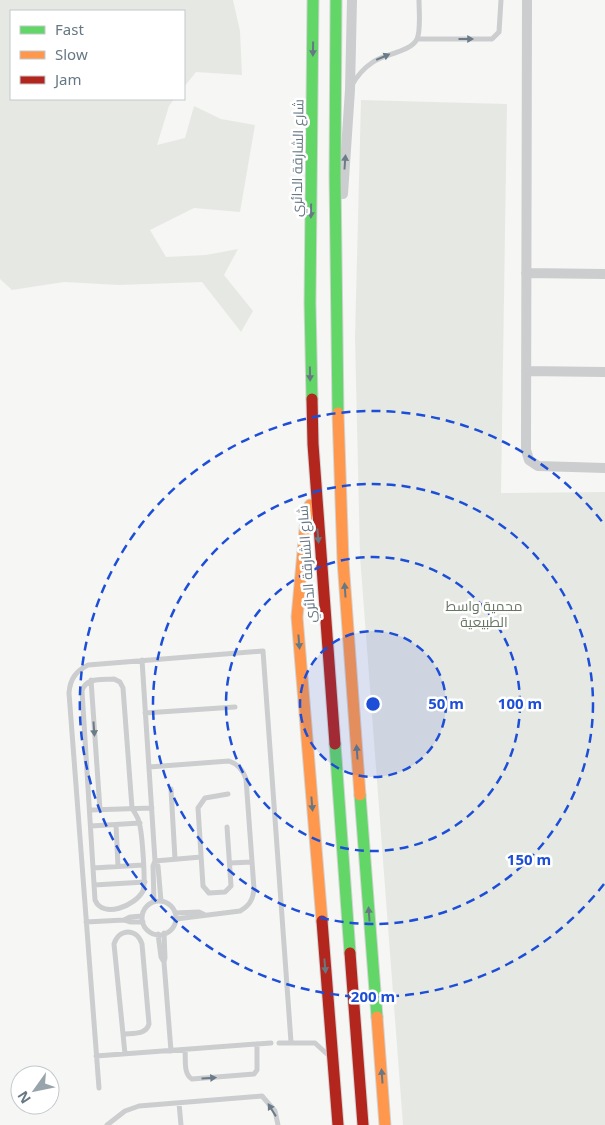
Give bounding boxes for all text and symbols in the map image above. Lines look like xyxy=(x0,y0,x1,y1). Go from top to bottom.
legend xyxy=(10,10,185,100)
text: Fast xyxy=(55,19,84,39)
one-way arrow xyxy=(458,35,474,43)
one-way arrow xyxy=(309,41,317,57)
text: Slow xyxy=(55,44,88,64)
one-way arrow xyxy=(376,52,390,60)
text: Jam xyxy=(53,69,82,89)
street label: شارع الشارقة الدائري xyxy=(286,99,311,217)
one-way arrow xyxy=(342,153,350,169)
one-way arrow xyxy=(307,203,315,219)
one-way arrow xyxy=(307,366,315,382)
street label: شارع الشارقة الدائري xyxy=(292,504,323,623)
one-way arrow xyxy=(315,528,323,544)
one-way arrow xyxy=(341,582,349,598)
park label: محمية واسط الطبيعية xyxy=(446,596,522,631)
one-way arrow xyxy=(296,635,304,651)
text: 50 m xyxy=(428,693,464,713)
text: 100 m xyxy=(498,693,542,713)
centre of rings xyxy=(364,695,382,713)
one-way arrow xyxy=(91,721,99,737)
one-way arrow xyxy=(353,744,361,760)
one-way arrow xyxy=(309,797,317,813)
text: 150 m xyxy=(507,849,551,869)
one-way arrow xyxy=(365,906,373,922)
one-way arrow xyxy=(322,959,330,975)
text: 200 m xyxy=(351,986,395,1006)
north arrow xyxy=(10,1065,60,1115)
one-way arrow xyxy=(377,1068,385,1084)
one-way arrow xyxy=(201,1074,217,1082)
text: N xyxy=(13,1087,35,1107)
one-way arrow xyxy=(267,1103,276,1116)

